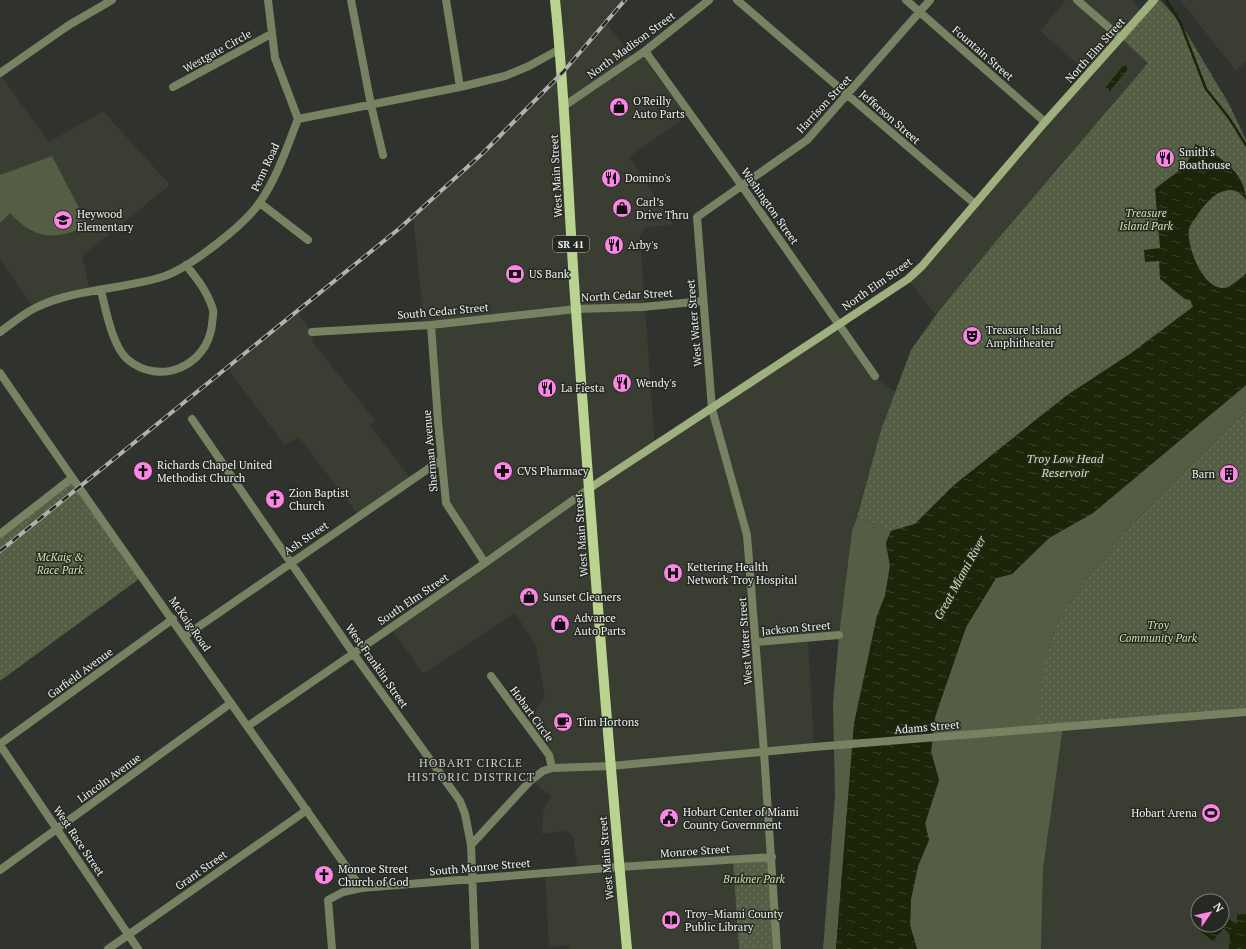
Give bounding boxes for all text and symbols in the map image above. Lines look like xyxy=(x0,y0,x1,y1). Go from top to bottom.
street label: North Madison Street xyxy=(584,8,678,82)
street label: North Elm Street xyxy=(1062,15,1128,85)
street label: Fountain Street xyxy=(950,23,1016,83)
street label: Westgate Circle xyxy=(180,26,254,76)
street label: Harrison Street xyxy=(793,72,855,136)
street label: Jefferson Street xyxy=(857,87,923,147)
place label: O'Reilly Auto Parts xyxy=(633,94,685,121)
shop icon: O'Reilly Auto Parts xyxy=(608,96,630,118)
street label: West Main Street xyxy=(547,134,565,218)
street label: Penn Road xyxy=(248,140,282,194)
place label: Smith's Boathouse xyxy=(1179,145,1231,172)
restaurant icon: Smith's Boathouse xyxy=(1154,147,1176,169)
street label: Washington Street xyxy=(738,165,802,247)
restaurant icon: Domino's xyxy=(600,167,622,189)
place label: Domino's xyxy=(625,171,671,185)
place label: Carl’s Drive Thru xyxy=(636,195,689,222)
shop icon: Carl’s Drive Thru xyxy=(611,197,633,219)
park label: Treasure Island Park xyxy=(1118,206,1174,233)
place label: Heywood Elementary xyxy=(77,207,134,234)
school or university icon: Heywood Elementary xyxy=(52,209,74,231)
restaurant icon: Arby's xyxy=(603,234,625,256)
road number: SR 41 xyxy=(553,236,589,252)
place label: Arby's xyxy=(628,238,658,252)
street label: North Elm Street xyxy=(839,255,915,313)
bank icon: US Bank xyxy=(504,263,526,285)
place label: US Bank xyxy=(529,267,570,281)
street label: West Water Street xyxy=(683,279,705,367)
street label: North Cedar Street xyxy=(581,286,673,304)
street label: South Cedar Street xyxy=(397,300,489,322)
place label: Treasure Island Amphitheater xyxy=(986,323,1061,350)
theatre icon: Treasure Island Amphitheater xyxy=(961,325,983,347)
restaurant icon: Wendy's xyxy=(611,372,633,394)
place label: Wendy's xyxy=(636,376,676,390)
restaurant icon: La Fiesta xyxy=(536,377,558,399)
place label: La Fiesta xyxy=(561,381,605,395)
street label: Sherman Avenue xyxy=(419,409,441,493)
water label: Troy Low Head Reservoir xyxy=(1027,451,1104,480)
place label: Richards Chapel United Methodist Church xyxy=(157,458,272,485)
church icon: Richards Chapel United Methodist Church xyxy=(132,460,154,482)
pharmacy icon: CVS Pharmacy xyxy=(492,460,514,482)
building icon: Barn xyxy=(1218,463,1240,485)
place label: CVS Pharmacy xyxy=(517,464,589,478)
place label: Barn xyxy=(1192,467,1215,481)
place label: Zion Baptist Church xyxy=(289,486,349,513)
church icon: Zion Baptist Church xyxy=(264,488,286,510)
street label: West Main Street xyxy=(571,493,591,577)
street label: Ash Street xyxy=(281,518,331,558)
water label: Great Miami River xyxy=(930,532,989,622)
park label: McKaig & Race Park xyxy=(35,550,84,577)
place label: Kettering Health Network Troy Hospital xyxy=(687,560,797,587)
hospital icon: Kettering Health Network Troy Hospital xyxy=(662,562,684,584)
street label: South Elm Street xyxy=(375,570,451,628)
shop icon: Sunset Cleaners xyxy=(518,586,540,608)
place label: Sunset Cleaners xyxy=(543,590,622,604)
street label: McKaig Road xyxy=(166,594,214,654)
street label: West Water Street xyxy=(735,597,755,685)
place label: Advance Auto Parts xyxy=(574,611,626,638)
shop icon: Advance Auto Parts xyxy=(549,613,571,635)
street label: Jackson Street xyxy=(761,618,831,638)
park label: Troy Community Park xyxy=(1119,618,1198,645)
street label: West Franklin Street xyxy=(343,621,411,711)
street label: Garfield Avenue xyxy=(45,644,116,701)
street label: Hobart Circle xyxy=(507,684,557,745)
cafe icon: Tim Hortons xyxy=(552,711,574,733)
place label: Tim Hortons xyxy=(577,715,639,729)
street label: Adams Street xyxy=(894,717,960,737)
street label: Lincoln Avenue xyxy=(74,750,144,806)
district label: HOBART CIRCLE HISTORIC DISTRICT xyxy=(407,755,535,784)
sports icon: Hobart Arena xyxy=(1200,802,1222,824)
street label: West Race Street xyxy=(50,803,108,879)
place label: Hobart Center of Miami County Government xyxy=(683,805,799,832)
place label: Hobart Arena xyxy=(1131,806,1197,820)
public building icon: Hobart Center of Miami County Government xyxy=(658,807,680,829)
street label: West Main Street xyxy=(595,816,617,900)
street label: Monroe Street xyxy=(660,842,730,860)
street label: Grant Street xyxy=(172,847,230,893)
street label: South Monroe Street xyxy=(429,856,531,878)
place label: Monroe Street Church of God xyxy=(338,862,409,889)
church icon: Monroe Street Church of God xyxy=(313,864,335,886)
park label: Brukner Park xyxy=(722,872,786,886)
north arrow xyxy=(1190,893,1230,933)
text: N xyxy=(1210,900,1227,915)
place label: Troy–Miami County Public Library xyxy=(685,907,784,934)
library icon: Troy–Miami County Public Library xyxy=(660,909,682,931)

